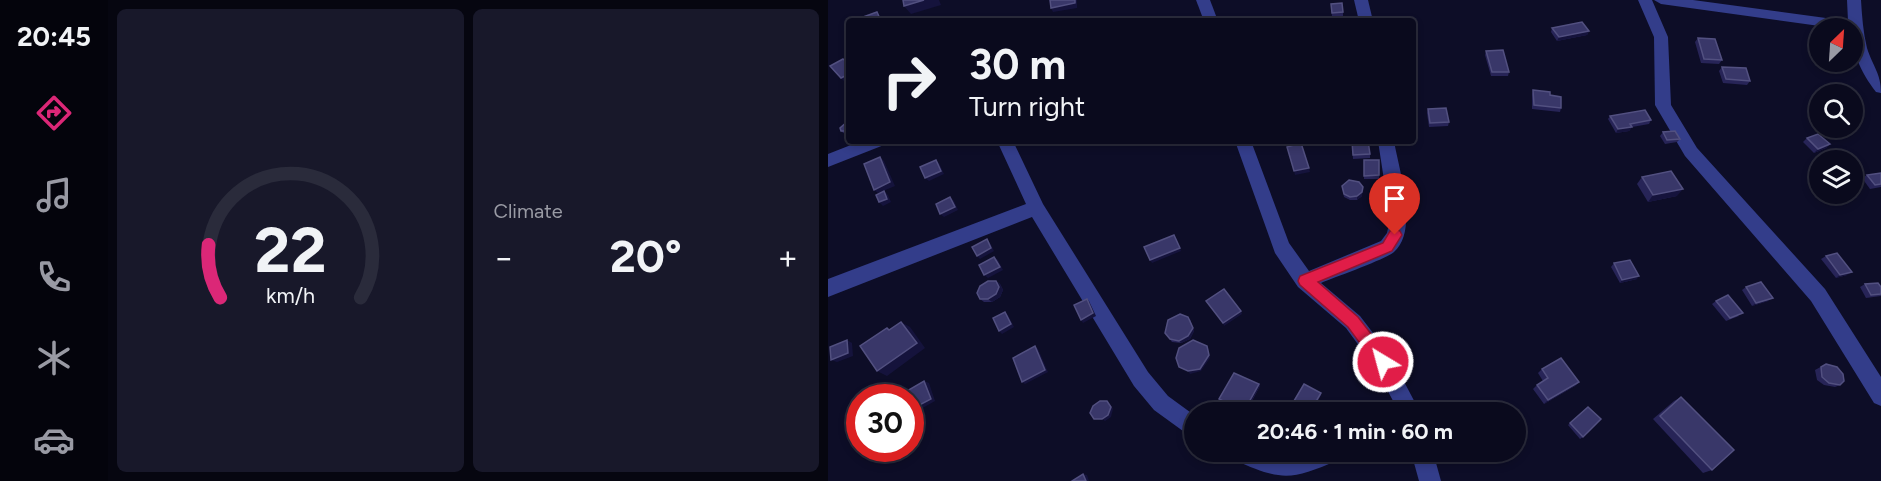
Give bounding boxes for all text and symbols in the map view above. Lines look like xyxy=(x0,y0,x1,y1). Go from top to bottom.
north arrow xyxy=(1809,18,1863,72)
map controls xyxy=(1809,18,1863,204)
text: 20:45 xyxy=(17,20,91,53)
text: 30 m xyxy=(969,39,1066,90)
icon: right xyxy=(870,42,948,120)
button: search xyxy=(1809,84,1863,138)
text: Turn right xyxy=(969,90,1085,123)
icon: directions xyxy=(33,92,75,134)
button: layers xyxy=(1809,150,1863,204)
pin xyxy=(1369,173,1420,235)
icon: music xyxy=(33,174,75,216)
icon: arrive xyxy=(1378,182,1411,215)
text: Climate xyxy=(494,199,563,223)
text: 22 xyxy=(254,213,326,288)
text: 20° xyxy=(610,229,682,283)
text: − xyxy=(494,238,514,277)
text: + xyxy=(777,238,798,277)
icon: phone xyxy=(33,256,75,298)
text: km/h xyxy=(266,283,315,308)
position arrow xyxy=(1351,330,1415,394)
icon: climate xyxy=(33,337,75,379)
speed limit sign: 30 xyxy=(846,384,924,462)
text: 20:46 · 1 min · 60 m xyxy=(1257,418,1453,445)
icon: car xyxy=(33,419,75,461)

